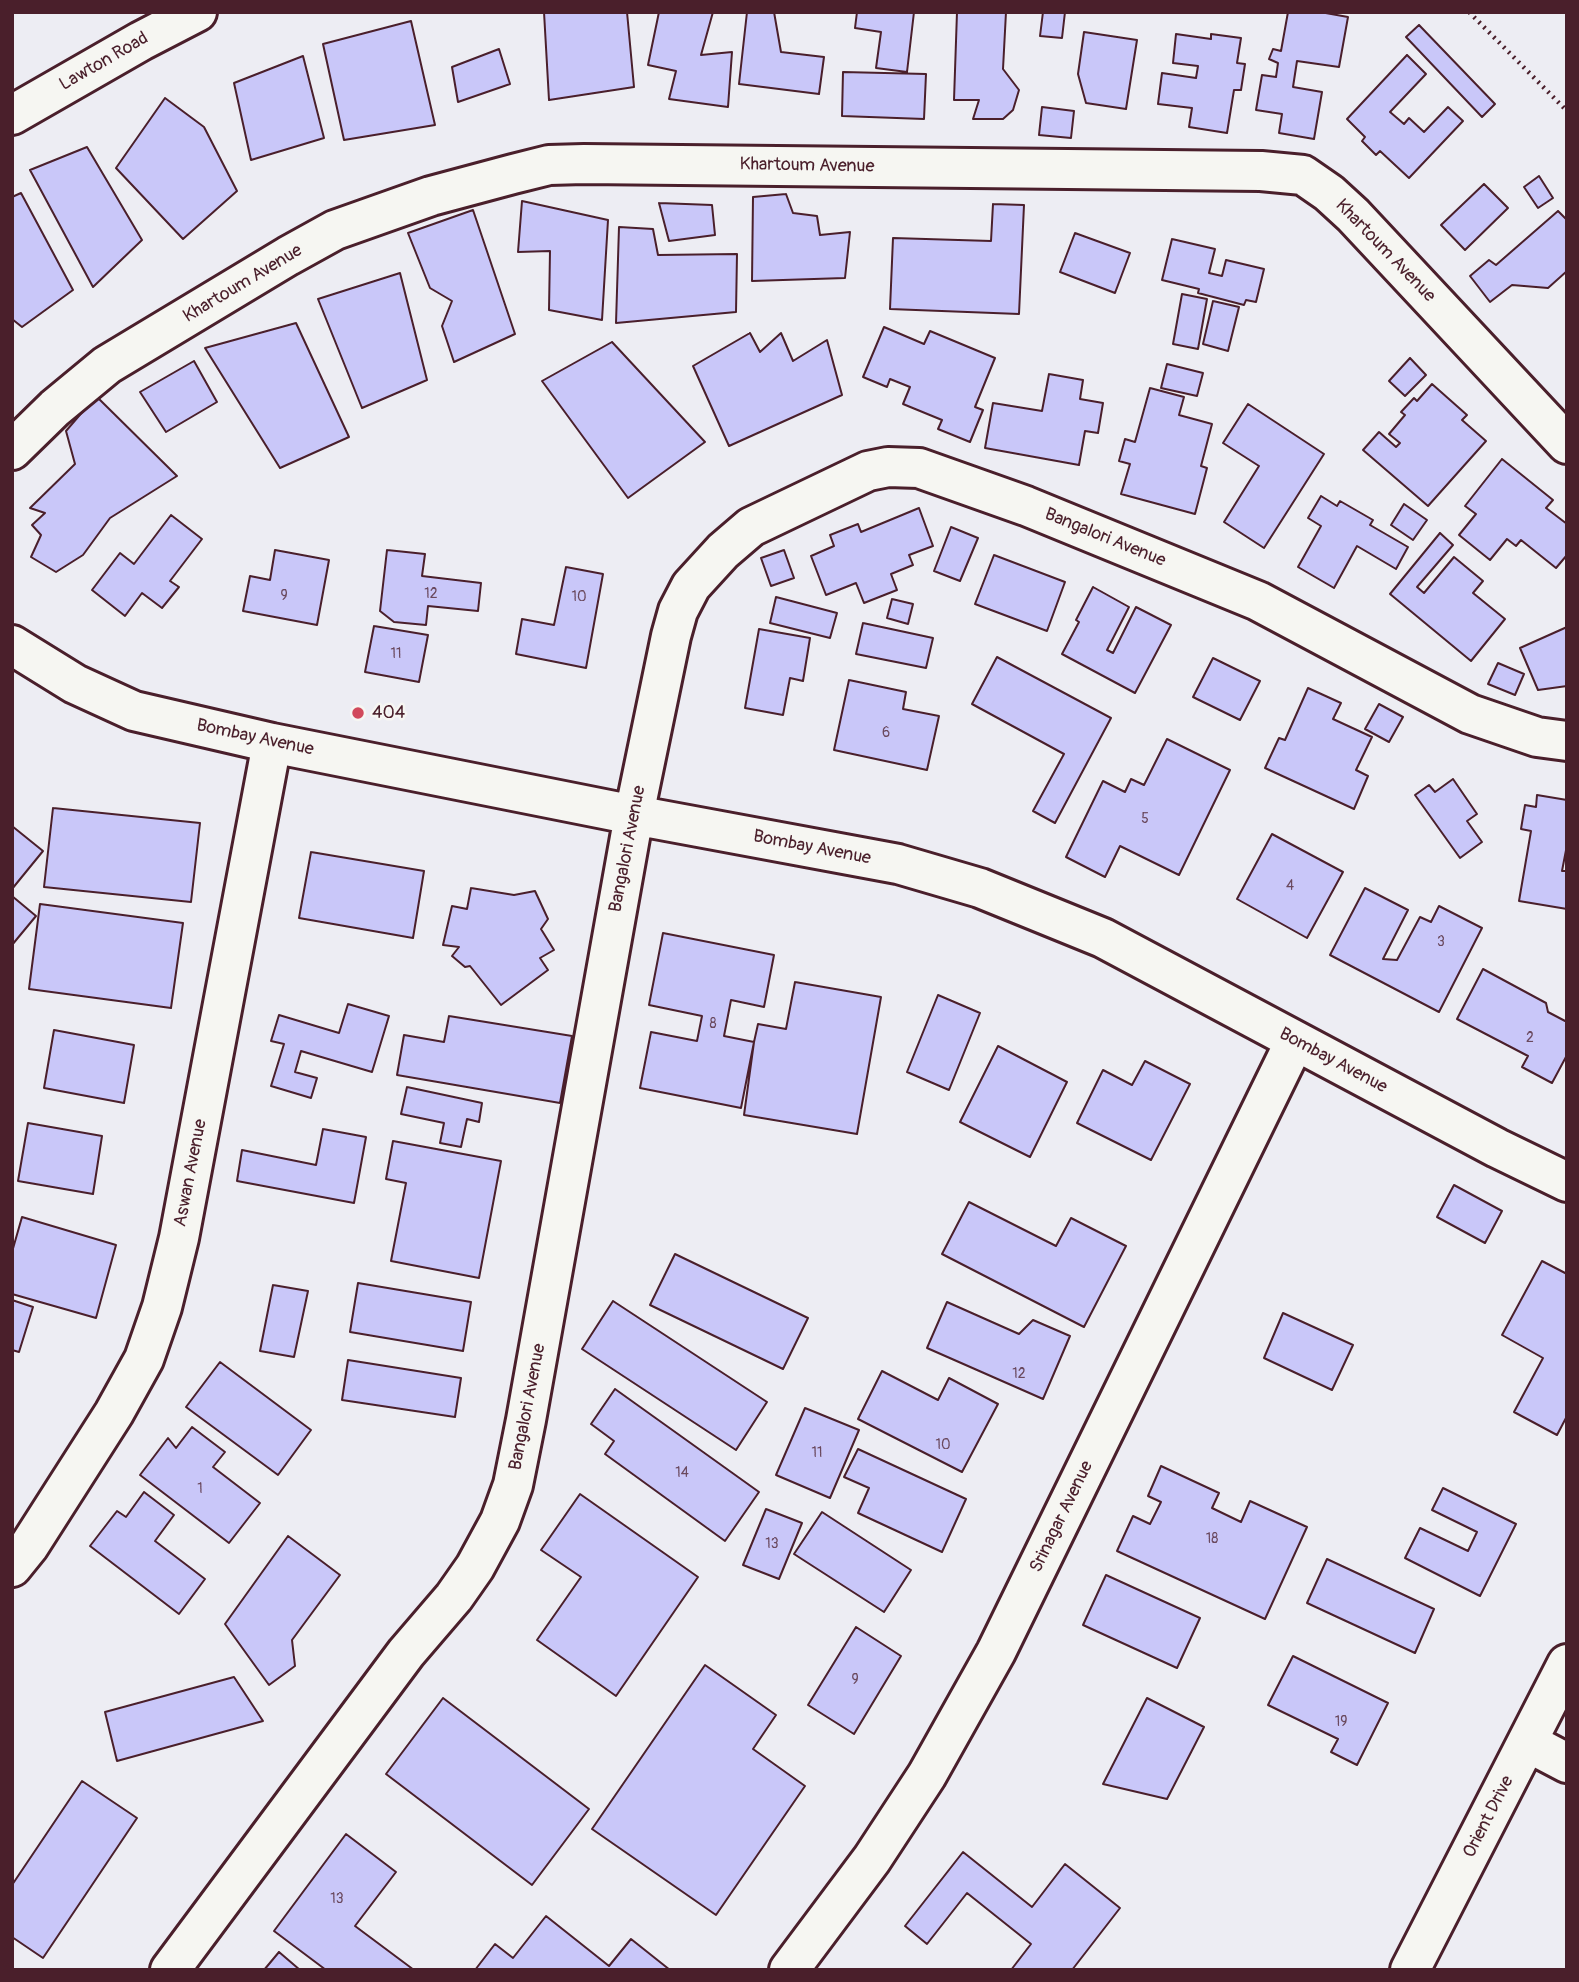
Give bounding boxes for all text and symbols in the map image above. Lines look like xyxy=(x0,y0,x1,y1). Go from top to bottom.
street label: Lawton Road xyxy=(56,28,152,96)
street label: Khartoum Avenue xyxy=(739,154,875,178)
street label: Khartoum Avenue xyxy=(1330,195,1440,307)
street label: Khartoum Avenue xyxy=(180,240,306,328)
street label: Bangalori Avenue xyxy=(1041,504,1169,572)
house number: 12 xyxy=(424,586,438,602)
house number: 9 xyxy=(280,588,288,604)
house number: 10 xyxy=(571,589,587,605)
house number: 11 xyxy=(391,646,401,662)
place label: 404 xyxy=(372,702,405,724)
marker: 404 xyxy=(350,705,366,721)
street label: Bombay Avenue xyxy=(194,715,316,761)
house number: 6 xyxy=(882,725,890,741)
street label: Bangalori Avenue xyxy=(605,784,651,914)
house number: 5 xyxy=(1141,811,1149,827)
street label: Bombay Avenue xyxy=(751,826,873,870)
house number: 4 xyxy=(1286,878,1294,894)
house number: 3 xyxy=(1437,934,1445,950)
house number: 8 xyxy=(709,1016,717,1032)
street label: Bombay Avenue xyxy=(1275,1023,1391,1099)
house number: 2 xyxy=(1526,1030,1534,1046)
street label: Aswan Avenue xyxy=(170,1117,212,1229)
street label: Bangalori Avenue xyxy=(505,1342,551,1472)
house number: 12 xyxy=(1012,1366,1026,1382)
house number: 10 xyxy=(935,1437,951,1453)
house number: 11 xyxy=(812,1445,822,1461)
street label: Srinagar Avenue xyxy=(1026,1458,1098,1576)
house number: 14 xyxy=(675,1465,689,1481)
house number: 1 xyxy=(197,1481,203,1497)
house number: 18 xyxy=(1206,1531,1218,1547)
house number: 13 xyxy=(765,1536,779,1552)
house number: 9 xyxy=(851,1672,859,1688)
house number: 19 xyxy=(1335,1714,1347,1730)
street label: Orient Drive xyxy=(1459,1772,1519,1862)
house number: 13 xyxy=(330,1891,344,1907)

